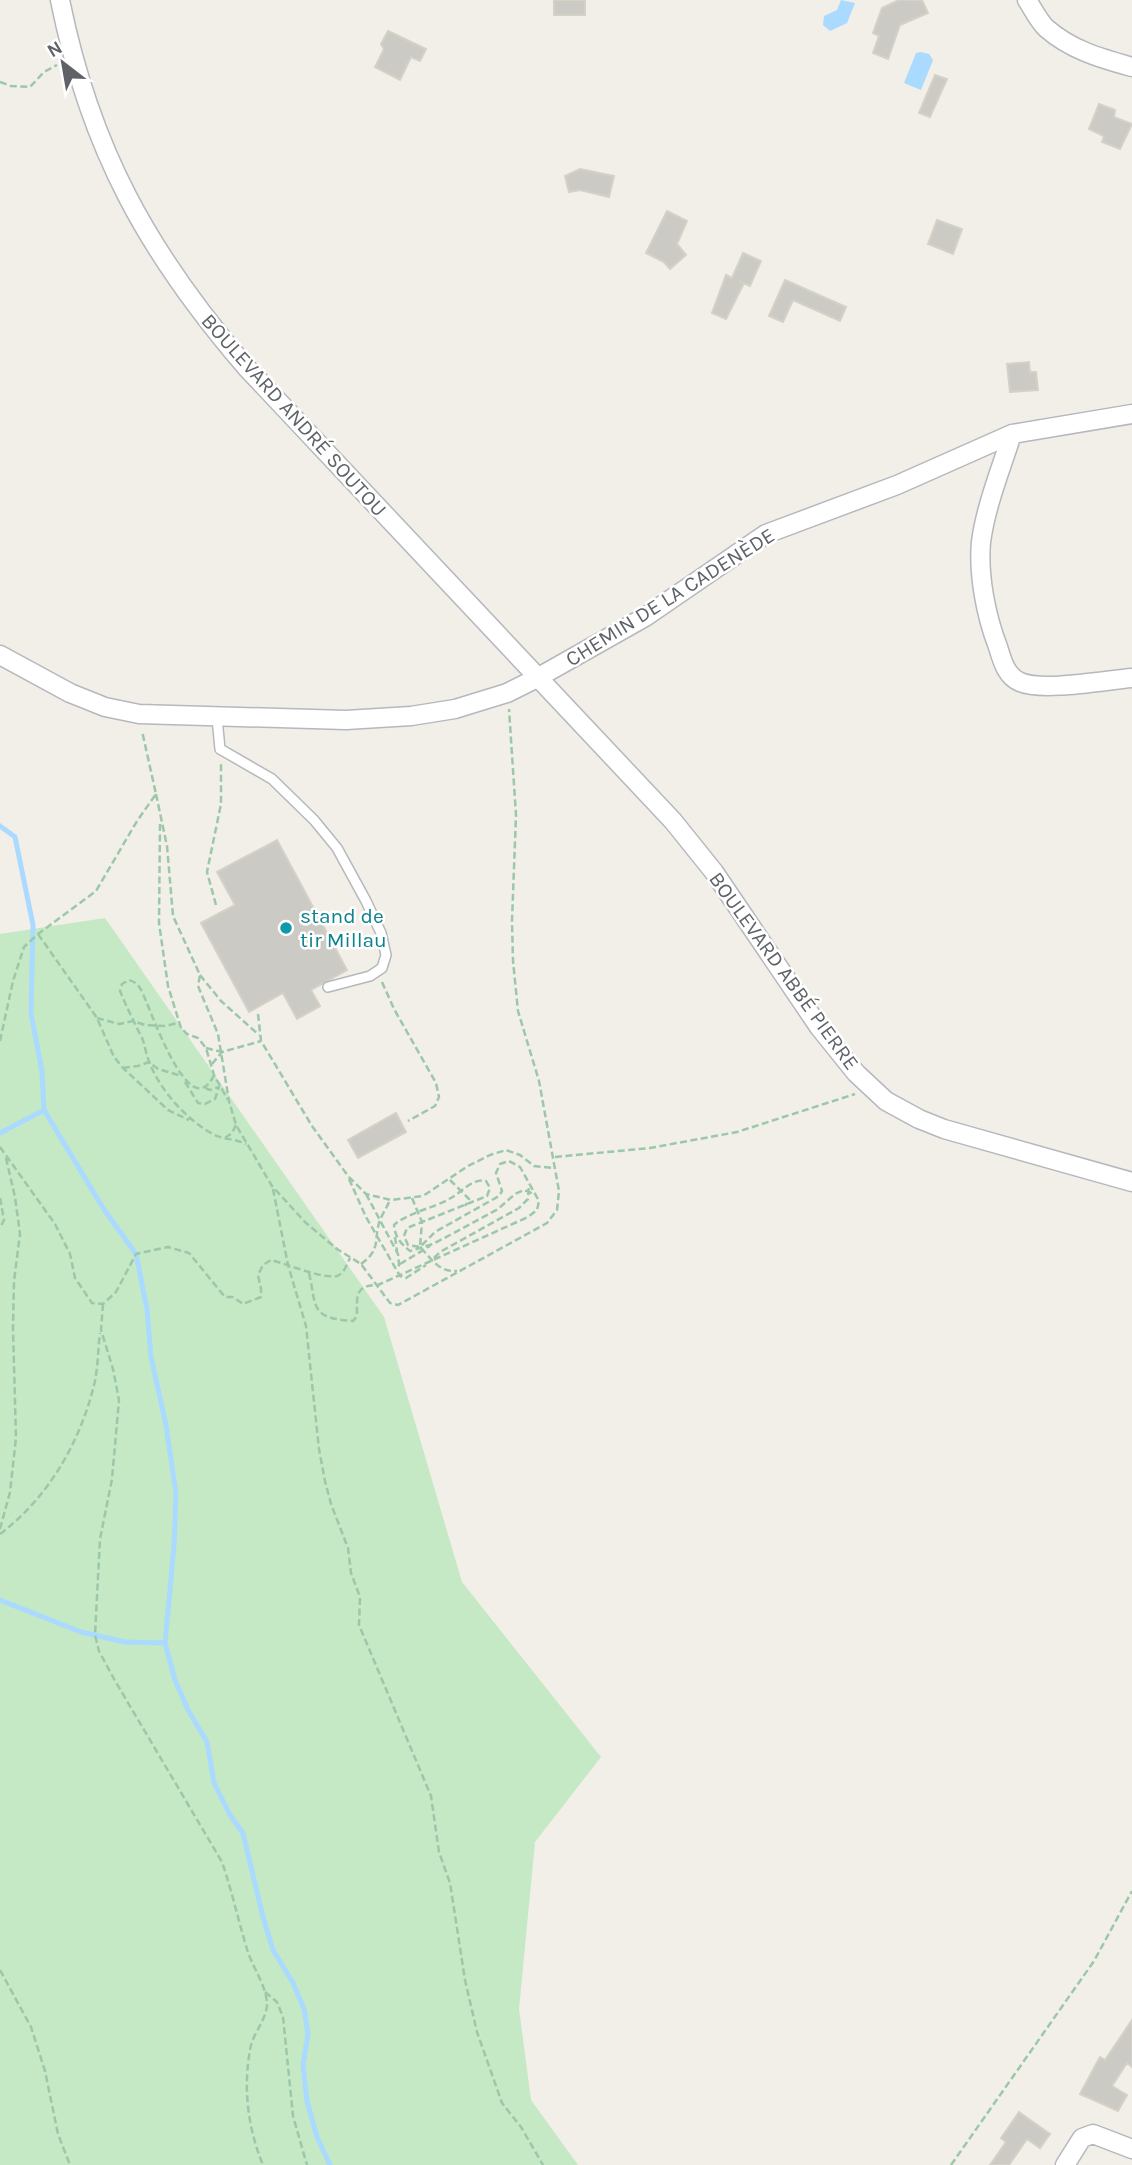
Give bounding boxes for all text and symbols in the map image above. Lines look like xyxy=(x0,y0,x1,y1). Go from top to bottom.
north arrow xyxy=(28,28,98,98)
text: N xyxy=(43,36,66,62)
street label: BOULEVARD ANDRÉ SOUTOU xyxy=(197,309,391,521)
street label: CHEMIN DE LA CADENÈDE xyxy=(561,523,779,671)
street label: BOULEVARD ABBÉ PIERRE xyxy=(704,867,864,1075)
place label: stand de tir Millau xyxy=(300,904,387,952)
marker: stand de tir Millau xyxy=(278,920,294,936)

